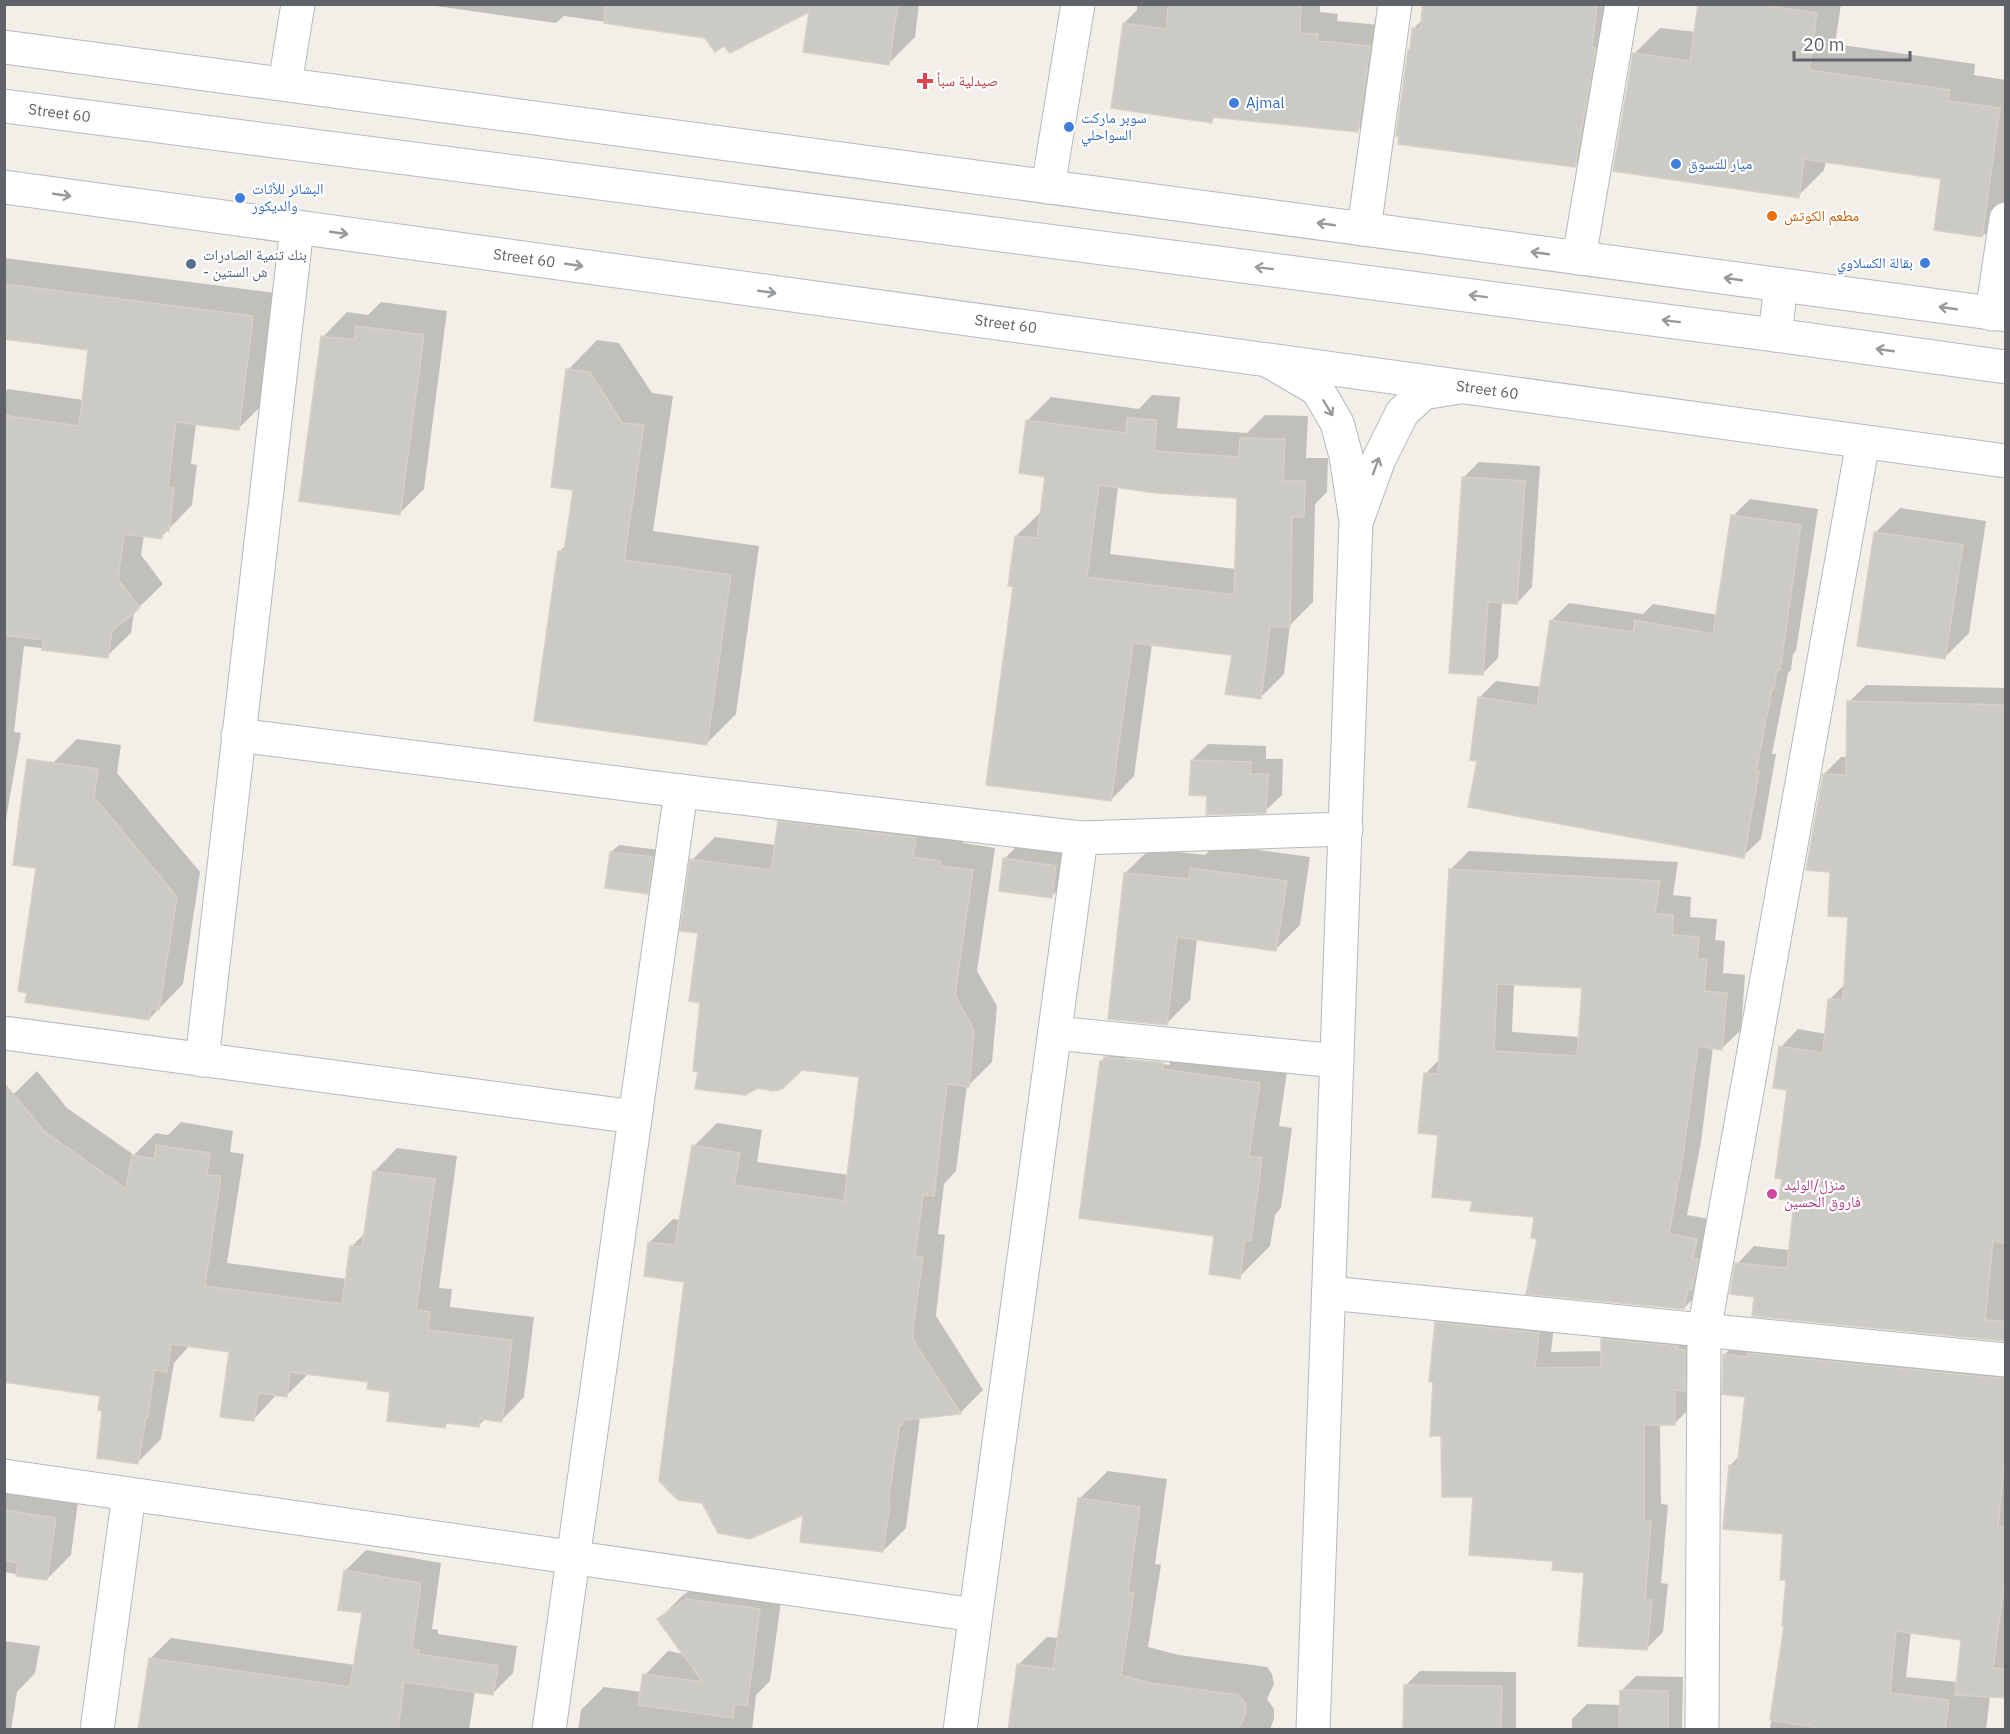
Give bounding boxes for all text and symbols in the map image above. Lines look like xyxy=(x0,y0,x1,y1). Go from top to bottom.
scale bar xyxy=(1794,24,1910,62)
text: 20 m xyxy=(1803,33,1845,56)
place label: صيدلية سبأ xyxy=(937,71,998,90)
marker: صيدلية سبأ xyxy=(918,74,932,88)
place label: Ajmal xyxy=(1246,93,1285,112)
marker: Ajmal xyxy=(1227,96,1241,110)
street label: Street 60 xyxy=(27,99,92,126)
place label: سوبر ماركت السواحلي xyxy=(1081,108,1147,147)
marker: سوبر ماركت السواحلي xyxy=(1062,120,1076,134)
place label: ميار للتسوق xyxy=(1688,154,1752,174)
marker: ميار للتسوق xyxy=(1669,157,1683,171)
place label: البشائر للأثات والديكور xyxy=(251,179,323,215)
one-way arrow xyxy=(52,190,72,201)
marker: البشائر للأثات والديكور xyxy=(233,191,247,205)
place label: مطعم الكوتش xyxy=(1784,206,1859,226)
marker: مطعم الكوتش xyxy=(1765,209,1779,223)
one-way arrow xyxy=(1317,218,1337,229)
one-way arrow xyxy=(328,228,348,239)
street label: Street 60 xyxy=(492,244,557,271)
place label: بنك تنمية الصادرات - ش الستين xyxy=(203,245,307,282)
one-way arrow xyxy=(1531,247,1551,258)
place label: بقالة الكسلاوي xyxy=(1837,253,1913,275)
marker: بقالة الكسلاوي xyxy=(1918,256,1932,270)
marker: بنك تنمية الصادرات - ش الستين xyxy=(184,257,198,271)
one-way arrow xyxy=(563,260,583,271)
one-way arrow xyxy=(1254,263,1274,274)
one-way arrow xyxy=(1724,273,1744,284)
one-way arrow xyxy=(756,286,776,297)
one-way arrow xyxy=(1468,290,1488,301)
one-way arrow xyxy=(1938,302,1958,313)
street label: Street 60 xyxy=(973,310,1038,337)
one-way arrow xyxy=(1662,316,1682,327)
one-way arrow xyxy=(1876,344,1896,355)
street label: Street 60 xyxy=(1455,376,1520,403)
one-way arrow xyxy=(1322,399,1334,416)
one-way arrow xyxy=(1372,458,1383,476)
place label: منزل/الوليد فاروق الحسين xyxy=(1784,1175,1861,1212)
marker: منزل/الوليد فاروق الحسين xyxy=(1765,1187,1779,1201)

